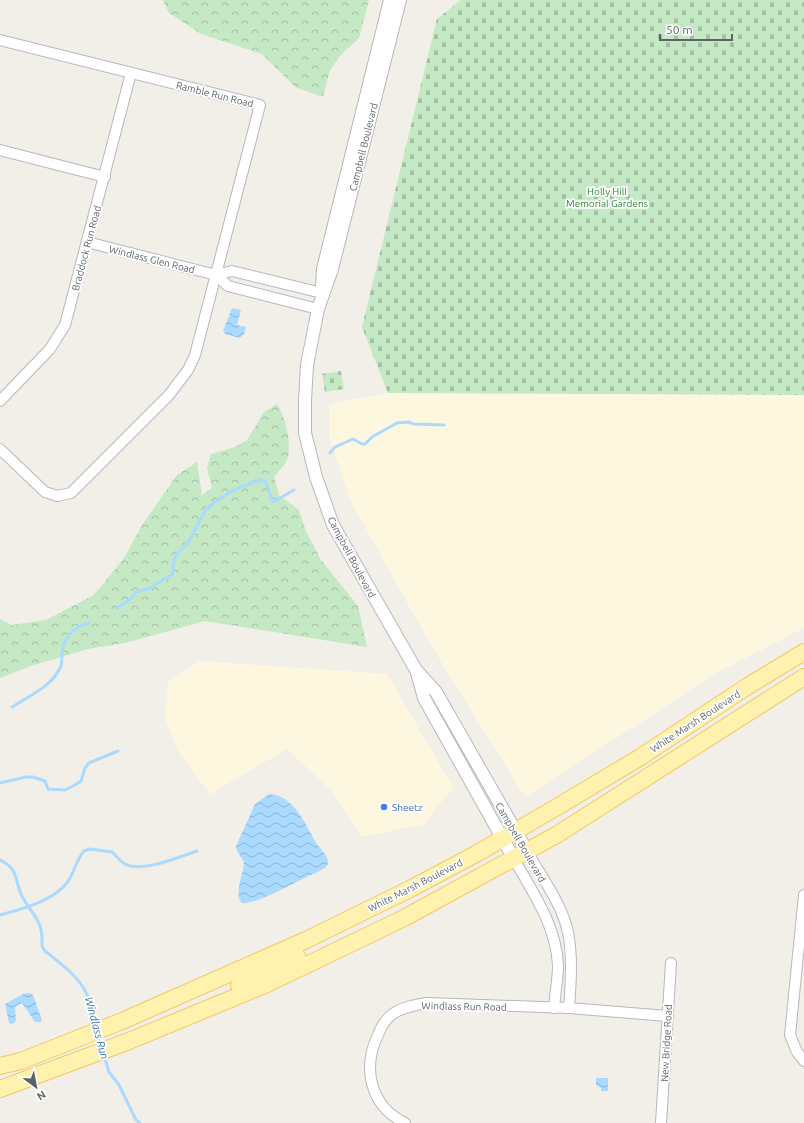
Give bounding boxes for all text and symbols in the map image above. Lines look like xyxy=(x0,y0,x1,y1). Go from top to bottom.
scale bar xyxy=(660,16,732,42)
text: 50 m xyxy=(666,23,693,36)
street label: Ramble Run Road xyxy=(175,80,255,109)
street label: Campbell Boulevard xyxy=(347,102,380,192)
park label: Holly Hill Memorial Gardens xyxy=(566,186,648,209)
street label: Braddock Run Road xyxy=(70,204,103,292)
street label: Windlass Glen Road xyxy=(108,244,196,276)
street label: Campbell Boulevard xyxy=(325,515,378,600)
street label: White Marsh Boulevard xyxy=(648,688,742,755)
street label: Campbell Boulevard xyxy=(493,800,548,884)
marker: Sheetz xyxy=(379,802,389,812)
place label: Sheetz xyxy=(392,802,423,813)
street label: White Marsh Boulevard xyxy=(366,857,465,914)
water label: Windlass Run xyxy=(83,995,111,1061)
street label: Windlass Run Road xyxy=(421,1000,507,1013)
street label: New Bridge Road xyxy=(659,1004,674,1082)
north arrow xyxy=(16,1067,56,1107)
text: N xyxy=(35,1088,48,1103)

